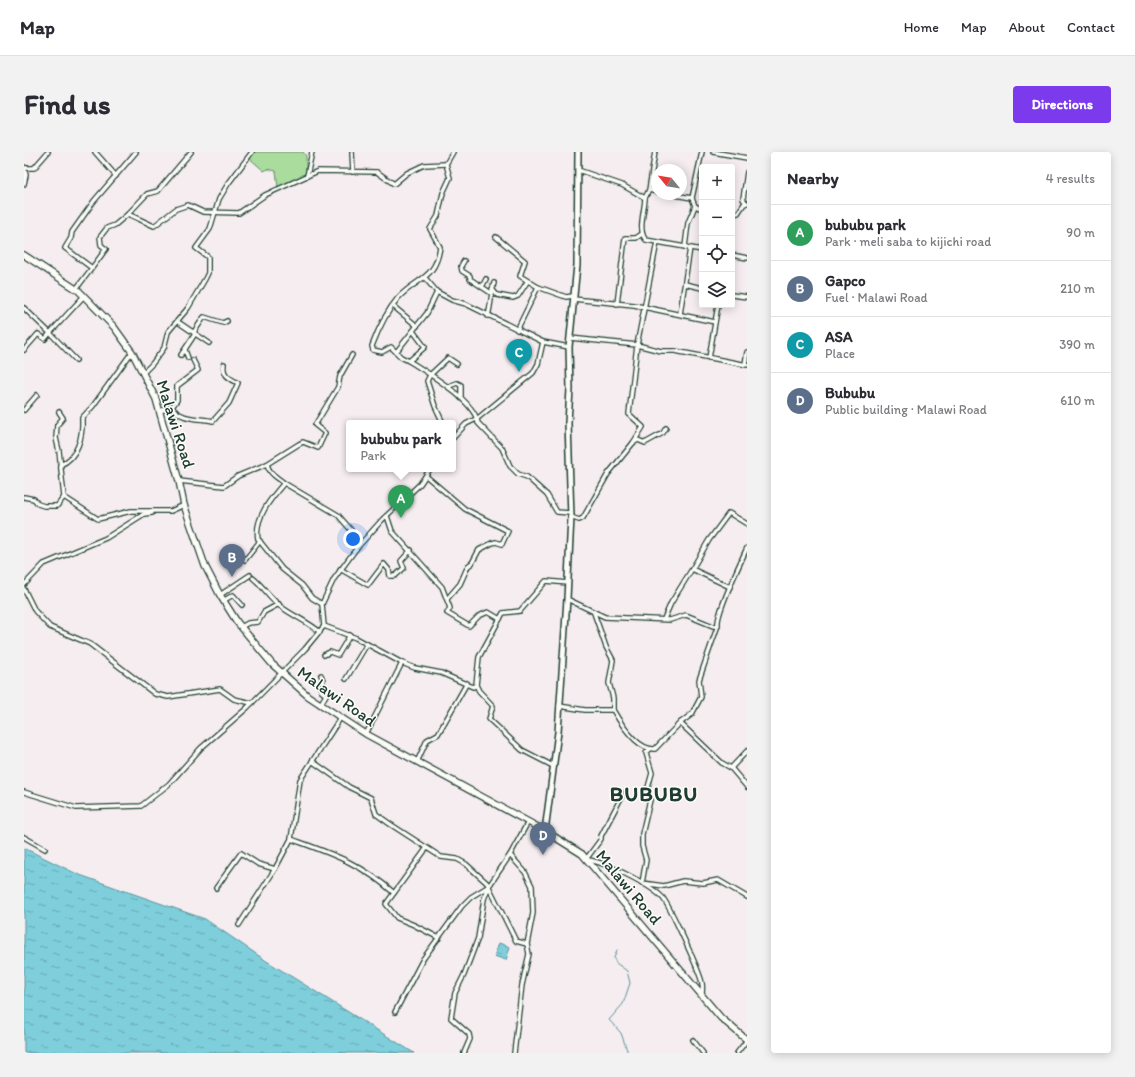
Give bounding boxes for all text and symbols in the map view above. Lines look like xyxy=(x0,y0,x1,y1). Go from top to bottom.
text: Map xyxy=(20,16,55,39)
text: Home xyxy=(904,19,939,36)
text: Map xyxy=(961,19,987,36)
text: About xyxy=(1009,19,1045,36)
text: Contact xyxy=(1067,19,1115,36)
button: Directions xyxy=(1013,86,1111,123)
text: Find us xyxy=(24,87,111,121)
north arrow xyxy=(651,164,687,200)
map controls xyxy=(699,164,735,308)
button: + xyxy=(699,164,735,200)
text: Nearby xyxy=(787,168,839,188)
text: 4 results xyxy=(1046,171,1095,186)
button: − xyxy=(699,200,735,236)
text: bububu park xyxy=(825,216,906,234)
text: A xyxy=(796,225,804,240)
text: 90 m xyxy=(1066,225,1095,240)
text: Park · meli saba to kijichi road xyxy=(825,234,991,249)
button: locate xyxy=(699,236,735,272)
button: layers xyxy=(699,272,735,308)
text: Gapco xyxy=(825,272,866,290)
text: B xyxy=(796,281,804,296)
text: 210 m xyxy=(1060,281,1095,296)
text: Fuel · Malawi Road xyxy=(825,290,928,305)
text: ASA xyxy=(825,328,853,346)
text: C xyxy=(796,337,804,352)
text: 390 m xyxy=(1059,337,1095,352)
pin: C xyxy=(506,339,532,372)
text: Place xyxy=(825,346,855,361)
street label: Malawi Road xyxy=(152,377,200,471)
text: Bububu xyxy=(825,384,875,402)
text: D xyxy=(796,393,804,408)
text: 610 m xyxy=(1060,393,1095,408)
text: Public building · Malawi Road xyxy=(825,402,987,417)
popup xyxy=(346,420,456,472)
text: bububu park xyxy=(361,430,441,448)
text: Park xyxy=(361,448,386,463)
pin: A xyxy=(388,485,414,518)
your location xyxy=(343,529,363,549)
pin: B xyxy=(219,544,245,577)
street label: Malawi Road xyxy=(294,662,381,731)
district label: BUBUBU xyxy=(610,781,698,806)
pin: D xyxy=(530,822,556,855)
street label: Malawi Road xyxy=(592,845,667,929)

